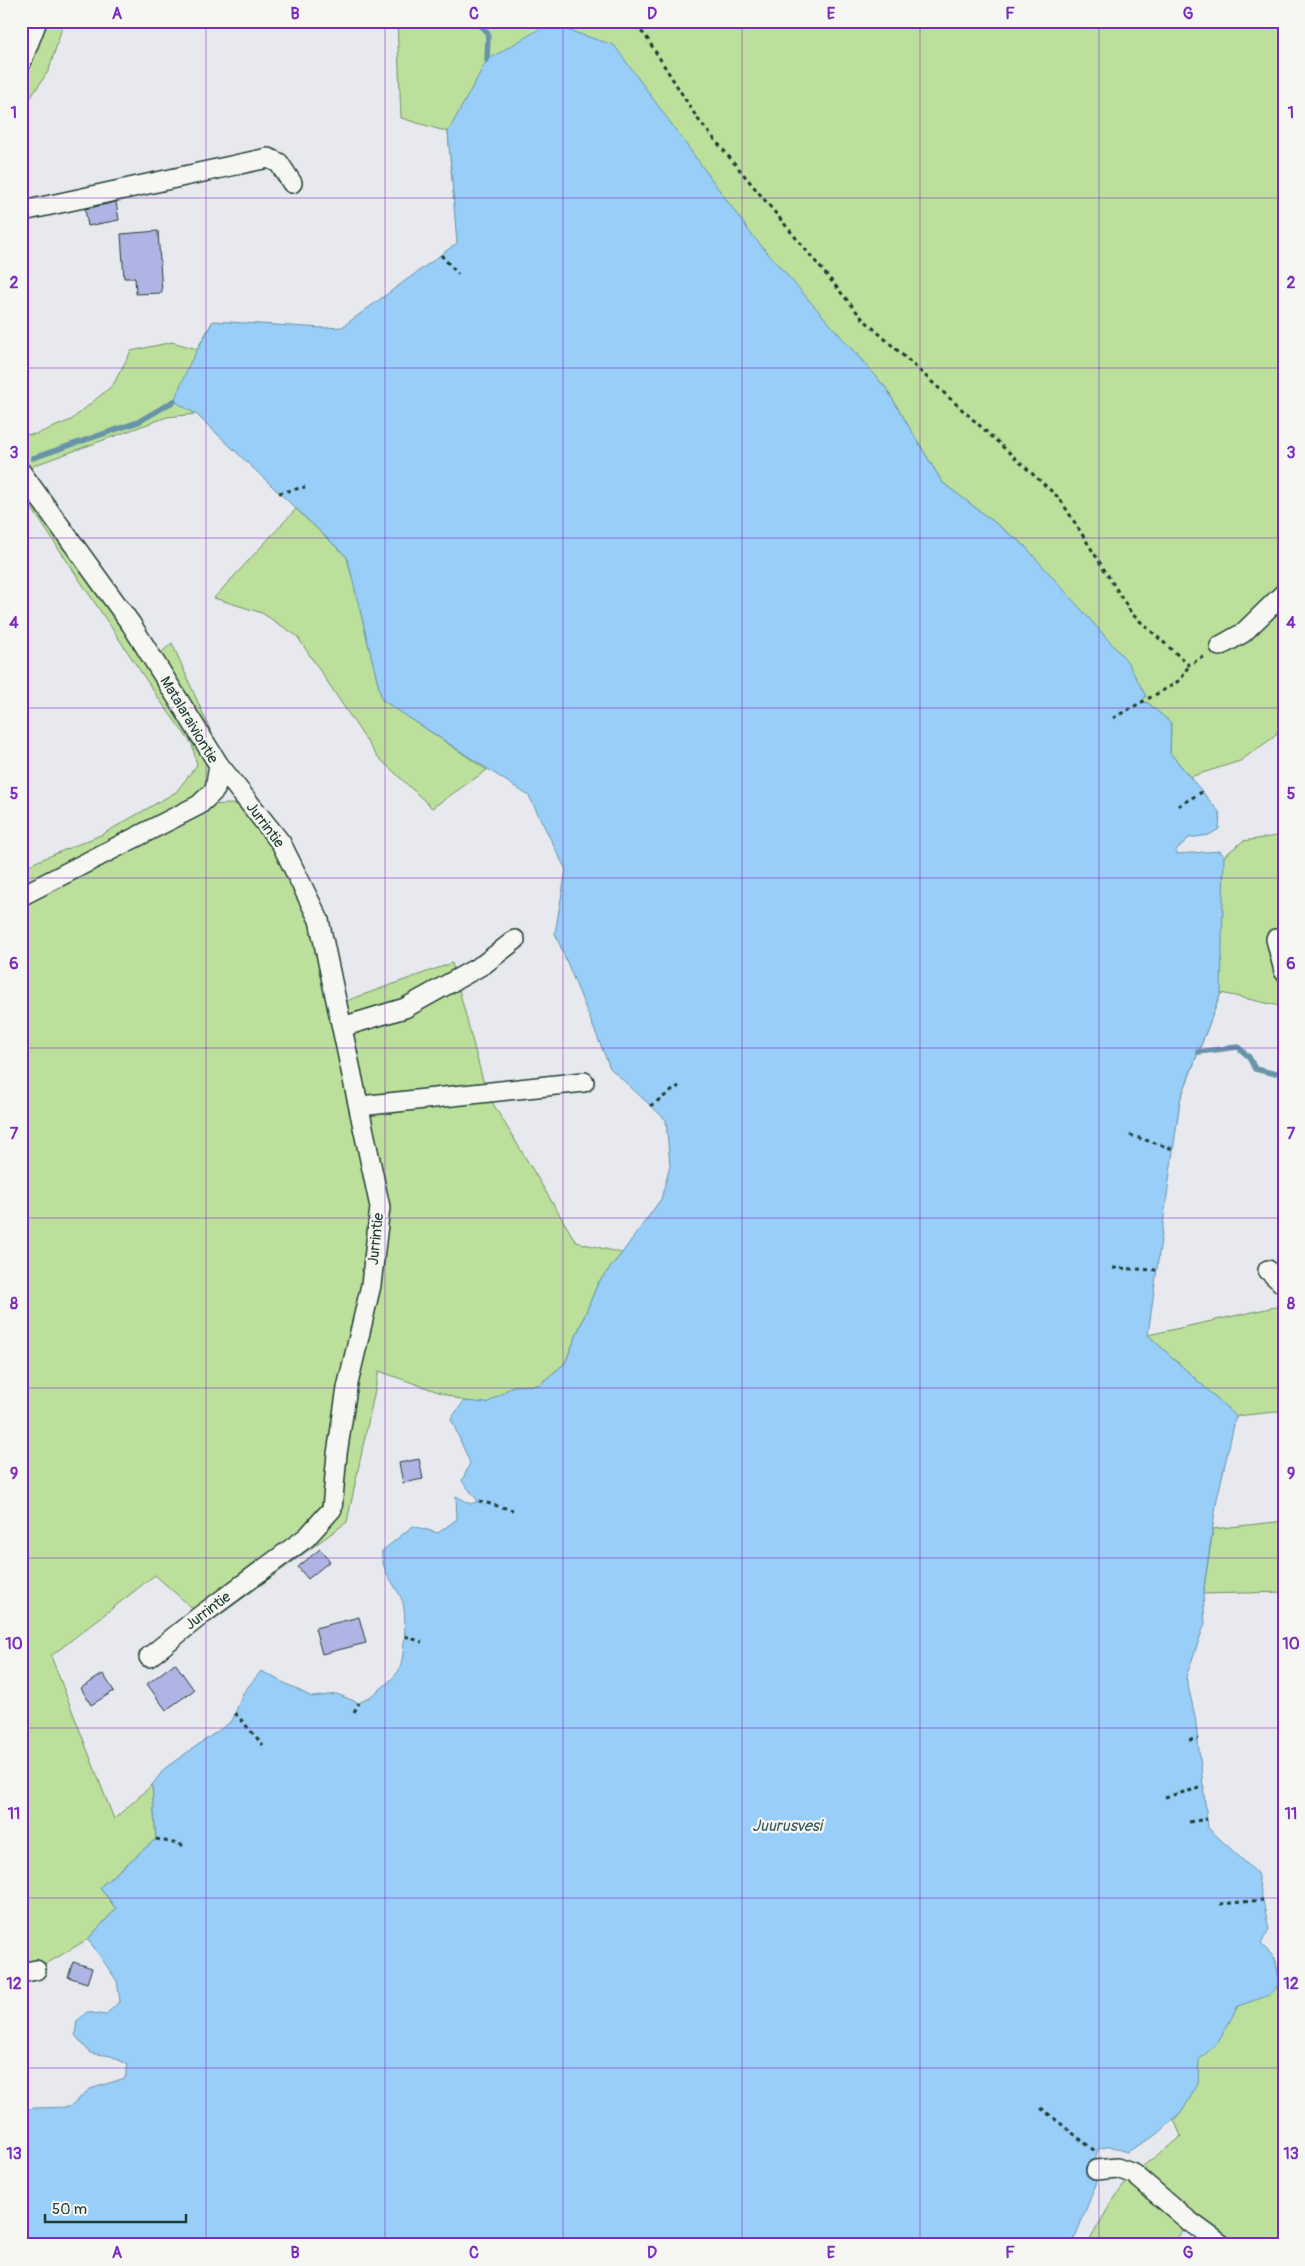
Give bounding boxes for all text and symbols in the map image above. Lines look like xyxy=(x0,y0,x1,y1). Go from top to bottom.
text: A xyxy=(112,4,123,24)
text: B xyxy=(290,4,300,24)
text: C xyxy=(469,4,479,24)
text: D xyxy=(647,4,657,24)
text: E xyxy=(827,4,836,24)
text: F xyxy=(1005,4,1015,24)
text: G xyxy=(1183,4,1194,24)
text: 1 xyxy=(11,103,17,123)
text: 1 xyxy=(1288,103,1294,123)
text: 2 xyxy=(10,273,19,293)
text: 2 xyxy=(1287,273,1296,293)
text: 3 xyxy=(10,443,19,463)
text: 3 xyxy=(1287,443,1296,463)
text: 4 xyxy=(9,613,19,633)
text: 4 xyxy=(1286,613,1296,633)
street label: Matalaraiviontie xyxy=(156,673,223,767)
text: 5 xyxy=(10,784,19,804)
text: 5 xyxy=(1287,784,1296,804)
street label: Jurrintie xyxy=(242,798,289,852)
text: 6 xyxy=(9,954,19,974)
text: 6 xyxy=(1286,954,1296,974)
text: 7 xyxy=(10,1124,19,1144)
text: 7 xyxy=(1287,1124,1296,1144)
street label: Jurrintie xyxy=(364,1211,388,1266)
text: 8 xyxy=(10,1294,18,1314)
text: 8 xyxy=(1287,1294,1295,1314)
text: 9 xyxy=(10,1464,18,1484)
text: 9 xyxy=(1287,1464,1295,1484)
street label: Jurrintie xyxy=(181,1587,235,1634)
text: 10 xyxy=(5,1634,23,1654)
text: 10 xyxy=(1282,1634,1300,1654)
text: 11 xyxy=(8,1804,20,1824)
text: 11 xyxy=(1285,1804,1297,1824)
water label: Juurusvesi xyxy=(752,1816,824,1836)
text: 12 xyxy=(6,1974,22,1994)
text: 12 xyxy=(1283,1974,1299,1994)
text: 13 xyxy=(6,2144,22,2164)
text: 13 xyxy=(1283,2144,1299,2164)
scale bar xyxy=(45,2191,186,2223)
text: 50 m xyxy=(52,2200,87,2219)
text: A xyxy=(112,2243,123,2263)
text: B xyxy=(290,2243,300,2263)
text: C xyxy=(469,2243,479,2263)
text: D xyxy=(647,2243,657,2263)
text: E xyxy=(827,2243,836,2263)
text: F xyxy=(1005,2243,1015,2263)
text: G xyxy=(1183,2243,1194,2263)

